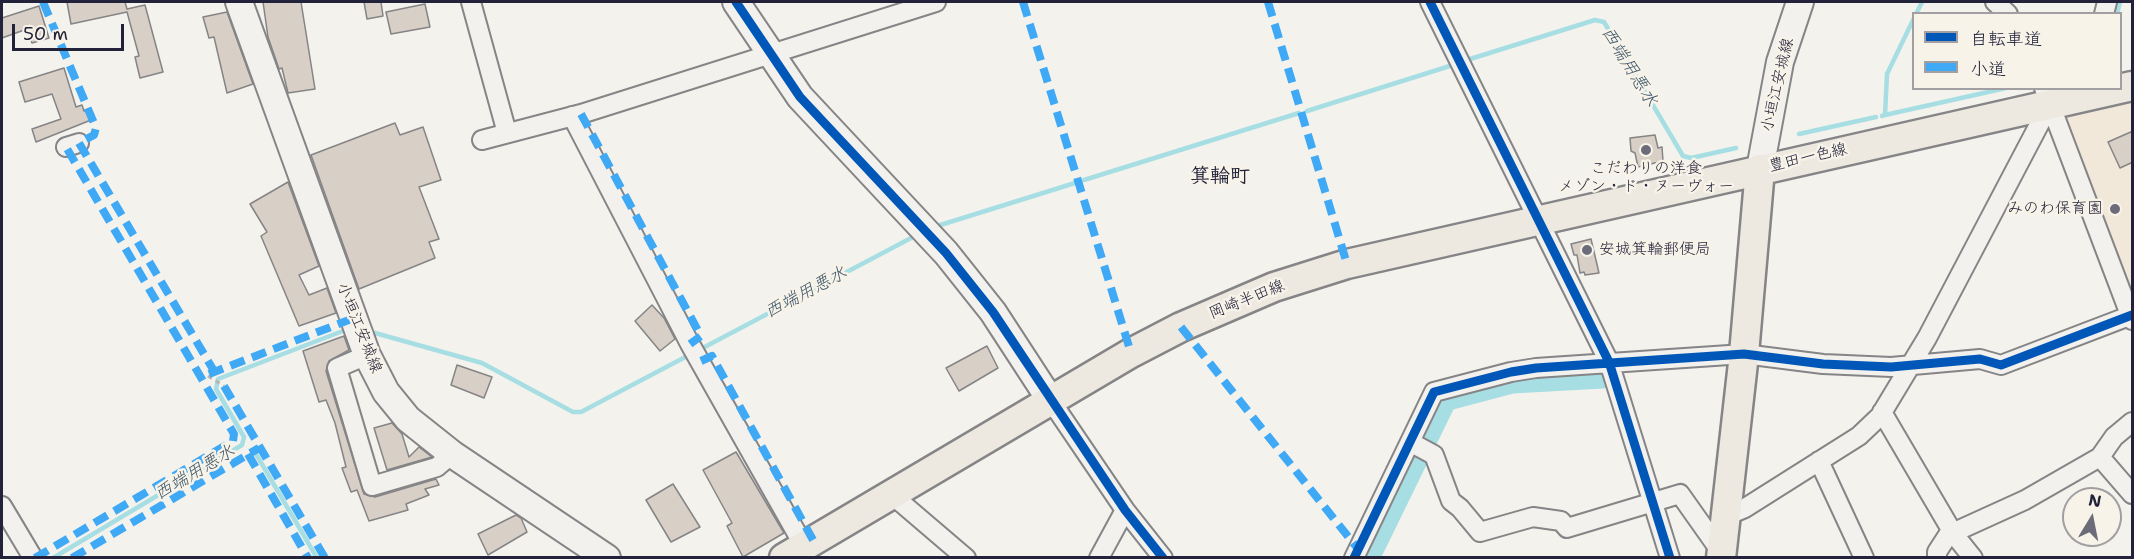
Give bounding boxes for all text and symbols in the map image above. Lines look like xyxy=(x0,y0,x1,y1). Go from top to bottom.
scale bar xyxy=(15,12,128,50)
legend xyxy=(1912,12,2122,90)
text: 50 m xyxy=(23,22,68,46)
water label: 西端用悪水 xyxy=(1596,23,1662,111)
text: 自転車道 xyxy=(1970,27,2042,51)
street label: 小垣江安城線 xyxy=(1758,36,1798,134)
text: 小道 xyxy=(1970,57,2006,81)
street label: 豊田一色線 xyxy=(1767,140,1849,176)
marker: こだわりの洋食 メゾン・ド・ヌーヴォー xyxy=(1639,143,1653,157)
place label: こだわりの洋食 メゾン・ド・ヌーヴォー xyxy=(1558,159,1734,197)
district label: 箕輪町 xyxy=(1190,165,1250,189)
place label: みのわ保育園 xyxy=(2007,199,2103,219)
marker: みのわ保育園 xyxy=(2108,202,2122,216)
place label: 安城箕輪郵便局 xyxy=(1599,240,1711,260)
marker: 安城箕輪郵便局 xyxy=(1580,243,1594,257)
water label: 西端用悪水 xyxy=(761,262,851,324)
street label: 岡崎半田線 xyxy=(1206,276,1288,324)
street label: 小垣江安城線 xyxy=(332,280,386,376)
water label: 西端用悪水 xyxy=(151,441,239,505)
north arrow xyxy=(2062,487,2122,547)
text: N xyxy=(2087,489,2103,512)

